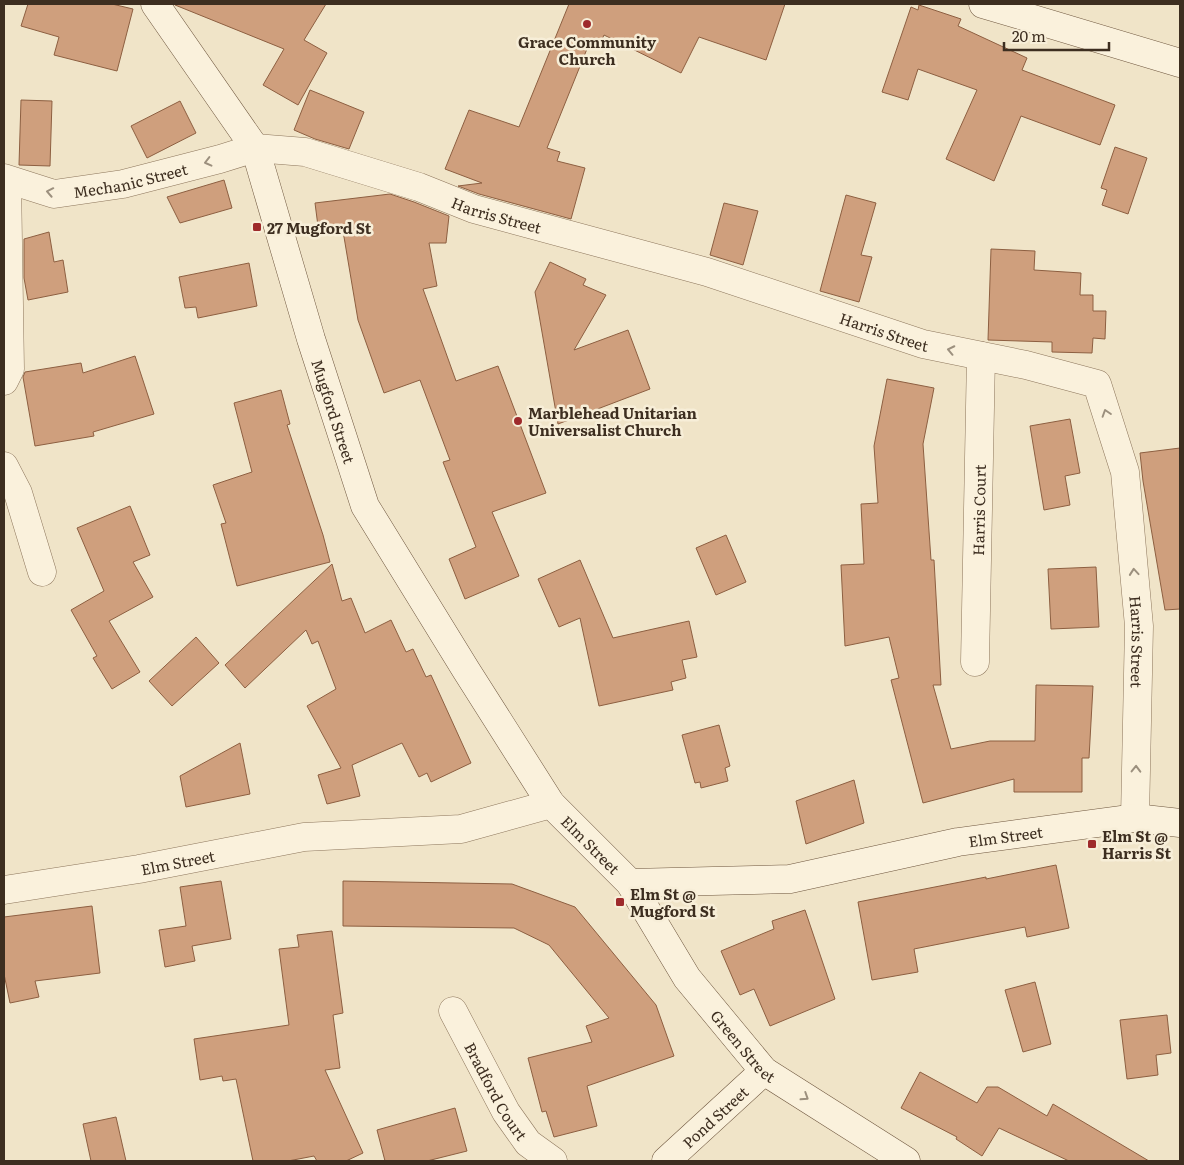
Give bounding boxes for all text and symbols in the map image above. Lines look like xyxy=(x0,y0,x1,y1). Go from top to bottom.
marker: Grace Community Church xyxy=(581,18,593,30)
scale bar xyxy=(1004,20,1109,52)
text: 20 m xyxy=(1012,24,1046,47)
place label: Grace Community Church xyxy=(518,30,657,70)
street label: Mechanic Street xyxy=(72,156,190,203)
one-way arrow xyxy=(204,156,213,167)
one-way arrow xyxy=(45,187,54,198)
street label: Harris Street xyxy=(448,190,544,238)
place label: 27 Mugford St xyxy=(267,216,372,239)
marker: 27 Mugford St xyxy=(251,221,263,233)
street label: Harris Street xyxy=(837,306,931,356)
one-way arrow xyxy=(947,345,956,356)
street label: Mugford Street xyxy=(307,356,362,466)
place label: Marblehead Unitarian Universalist Church xyxy=(528,401,698,441)
one-way arrow xyxy=(1102,409,1112,418)
marker: Marblehead Unitarian Universalist Church xyxy=(512,415,524,427)
street label: Harris Court xyxy=(966,464,990,556)
one-way arrow xyxy=(1129,568,1140,576)
street label: Harris Street xyxy=(1125,594,1151,688)
one-way arrow xyxy=(1131,765,1141,773)
street label: Elm Street xyxy=(557,810,626,879)
street label: Elm Street xyxy=(967,819,1044,852)
place label: Elm St @ Harris St xyxy=(1102,824,1171,864)
marker: Elm St @ Harris St xyxy=(1086,838,1098,850)
street label: Elm Street xyxy=(139,843,217,880)
place label: Elm St @ Mugford St xyxy=(630,882,716,922)
marker: Elm St @ Mugford St xyxy=(614,896,626,908)
street label: Green Street xyxy=(706,1004,781,1087)
street label: Bradford Court xyxy=(460,1038,534,1145)
street label: Pond Street xyxy=(676,1080,753,1153)
one-way arrow xyxy=(800,1091,809,1100)

